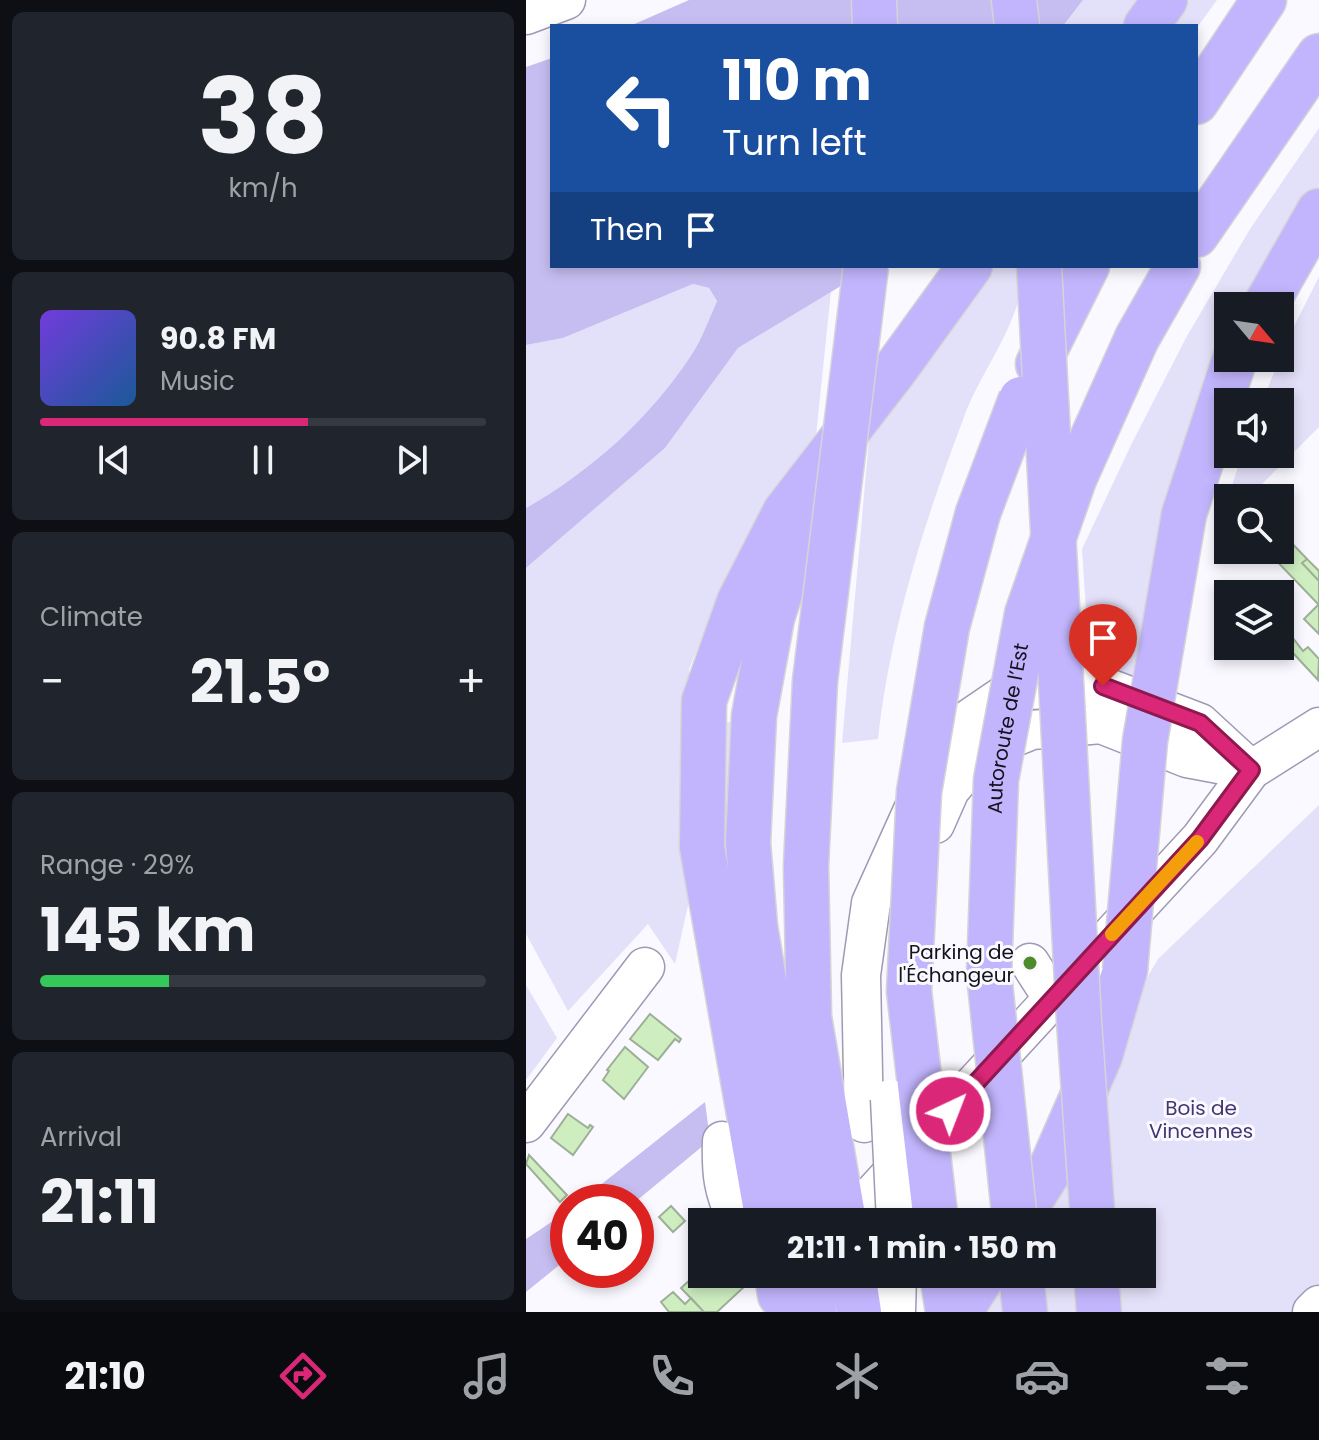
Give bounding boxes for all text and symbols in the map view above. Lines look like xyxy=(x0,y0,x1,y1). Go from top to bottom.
text: 110 m xyxy=(722,41,872,120)
text: 38 xyxy=(198,44,328,189)
icon: left xyxy=(590,56,694,160)
text: Turn left xyxy=(722,117,867,168)
text: km/h xyxy=(228,170,298,206)
text: Then xyxy=(590,208,663,251)
icon: arrive xyxy=(679,208,723,252)
north arrow xyxy=(1214,292,1294,372)
map controls xyxy=(1214,292,1294,660)
text: 90.8 FM xyxy=(160,317,276,360)
text: Music xyxy=(160,363,235,399)
button: sound xyxy=(1214,388,1294,468)
icon: previous xyxy=(92,438,136,482)
icon: pause xyxy=(241,438,285,482)
icon: next xyxy=(390,438,434,482)
button: search xyxy=(1214,484,1294,564)
button: layers xyxy=(1214,580,1294,660)
text: Climate xyxy=(40,599,143,635)
pin xyxy=(1069,604,1137,686)
icon: arrive xyxy=(1081,616,1125,660)
text: 21.5° xyxy=(190,640,330,724)
street label: Autoroute de l’Est xyxy=(981,641,1035,815)
text: − xyxy=(40,651,64,712)
text: + xyxy=(456,651,486,712)
text: Range · 29% xyxy=(40,847,194,883)
text: 145 km xyxy=(40,888,256,972)
place label: Parking de l'Échangeur xyxy=(898,938,1014,989)
marker: Parking de l'Échangeur xyxy=(1021,954,1039,972)
position arrow xyxy=(908,1069,992,1153)
park label: Bois de Vincennes xyxy=(1149,1094,1253,1145)
text: Arrival xyxy=(40,1119,122,1155)
text: 21:11 xyxy=(40,1160,159,1244)
speed limit sign: 40 xyxy=(550,1184,654,1288)
text: 21:11 · 1 min · 150 m xyxy=(787,1226,1057,1269)
icon: directions xyxy=(275,1348,331,1404)
icon: music xyxy=(459,1348,515,1404)
icon: phone xyxy=(644,1348,700,1404)
icon: climate xyxy=(829,1348,885,1404)
icon: car xyxy=(1014,1348,1070,1404)
icon: filters xyxy=(1199,1348,1255,1404)
text: 21:10 xyxy=(64,1351,146,1402)

